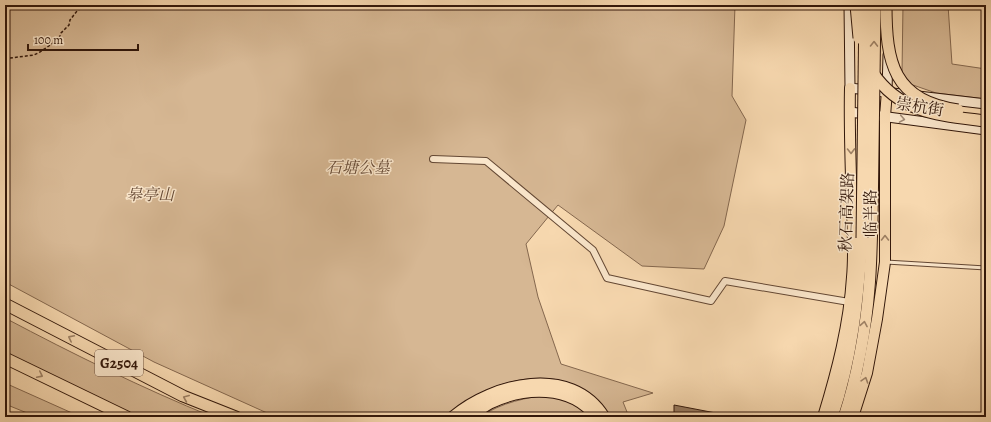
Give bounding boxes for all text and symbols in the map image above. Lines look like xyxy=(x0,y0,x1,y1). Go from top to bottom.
scale bar xyxy=(28,26,138,52)
text: 100 m xyxy=(34,32,63,48)
one-way arrow xyxy=(870,41,878,47)
street label: 崇杭街 xyxy=(894,92,945,122)
one-way arrow xyxy=(899,114,905,122)
one-way arrow xyxy=(846,148,855,154)
park label: 石塘公墓 xyxy=(326,157,393,179)
street label: 秋石高架路 xyxy=(835,172,859,252)
park label: 皋亭山 xyxy=(126,184,176,206)
street label: 临半路 xyxy=(860,189,882,237)
one-way arrow xyxy=(881,235,889,241)
one-way arrow xyxy=(859,321,868,327)
one-way arrow xyxy=(67,335,75,343)
road number: G2504 xyxy=(95,350,143,376)
one-way arrow xyxy=(36,370,43,378)
one-way arrow xyxy=(860,377,869,384)
one-way arrow xyxy=(183,394,190,402)

